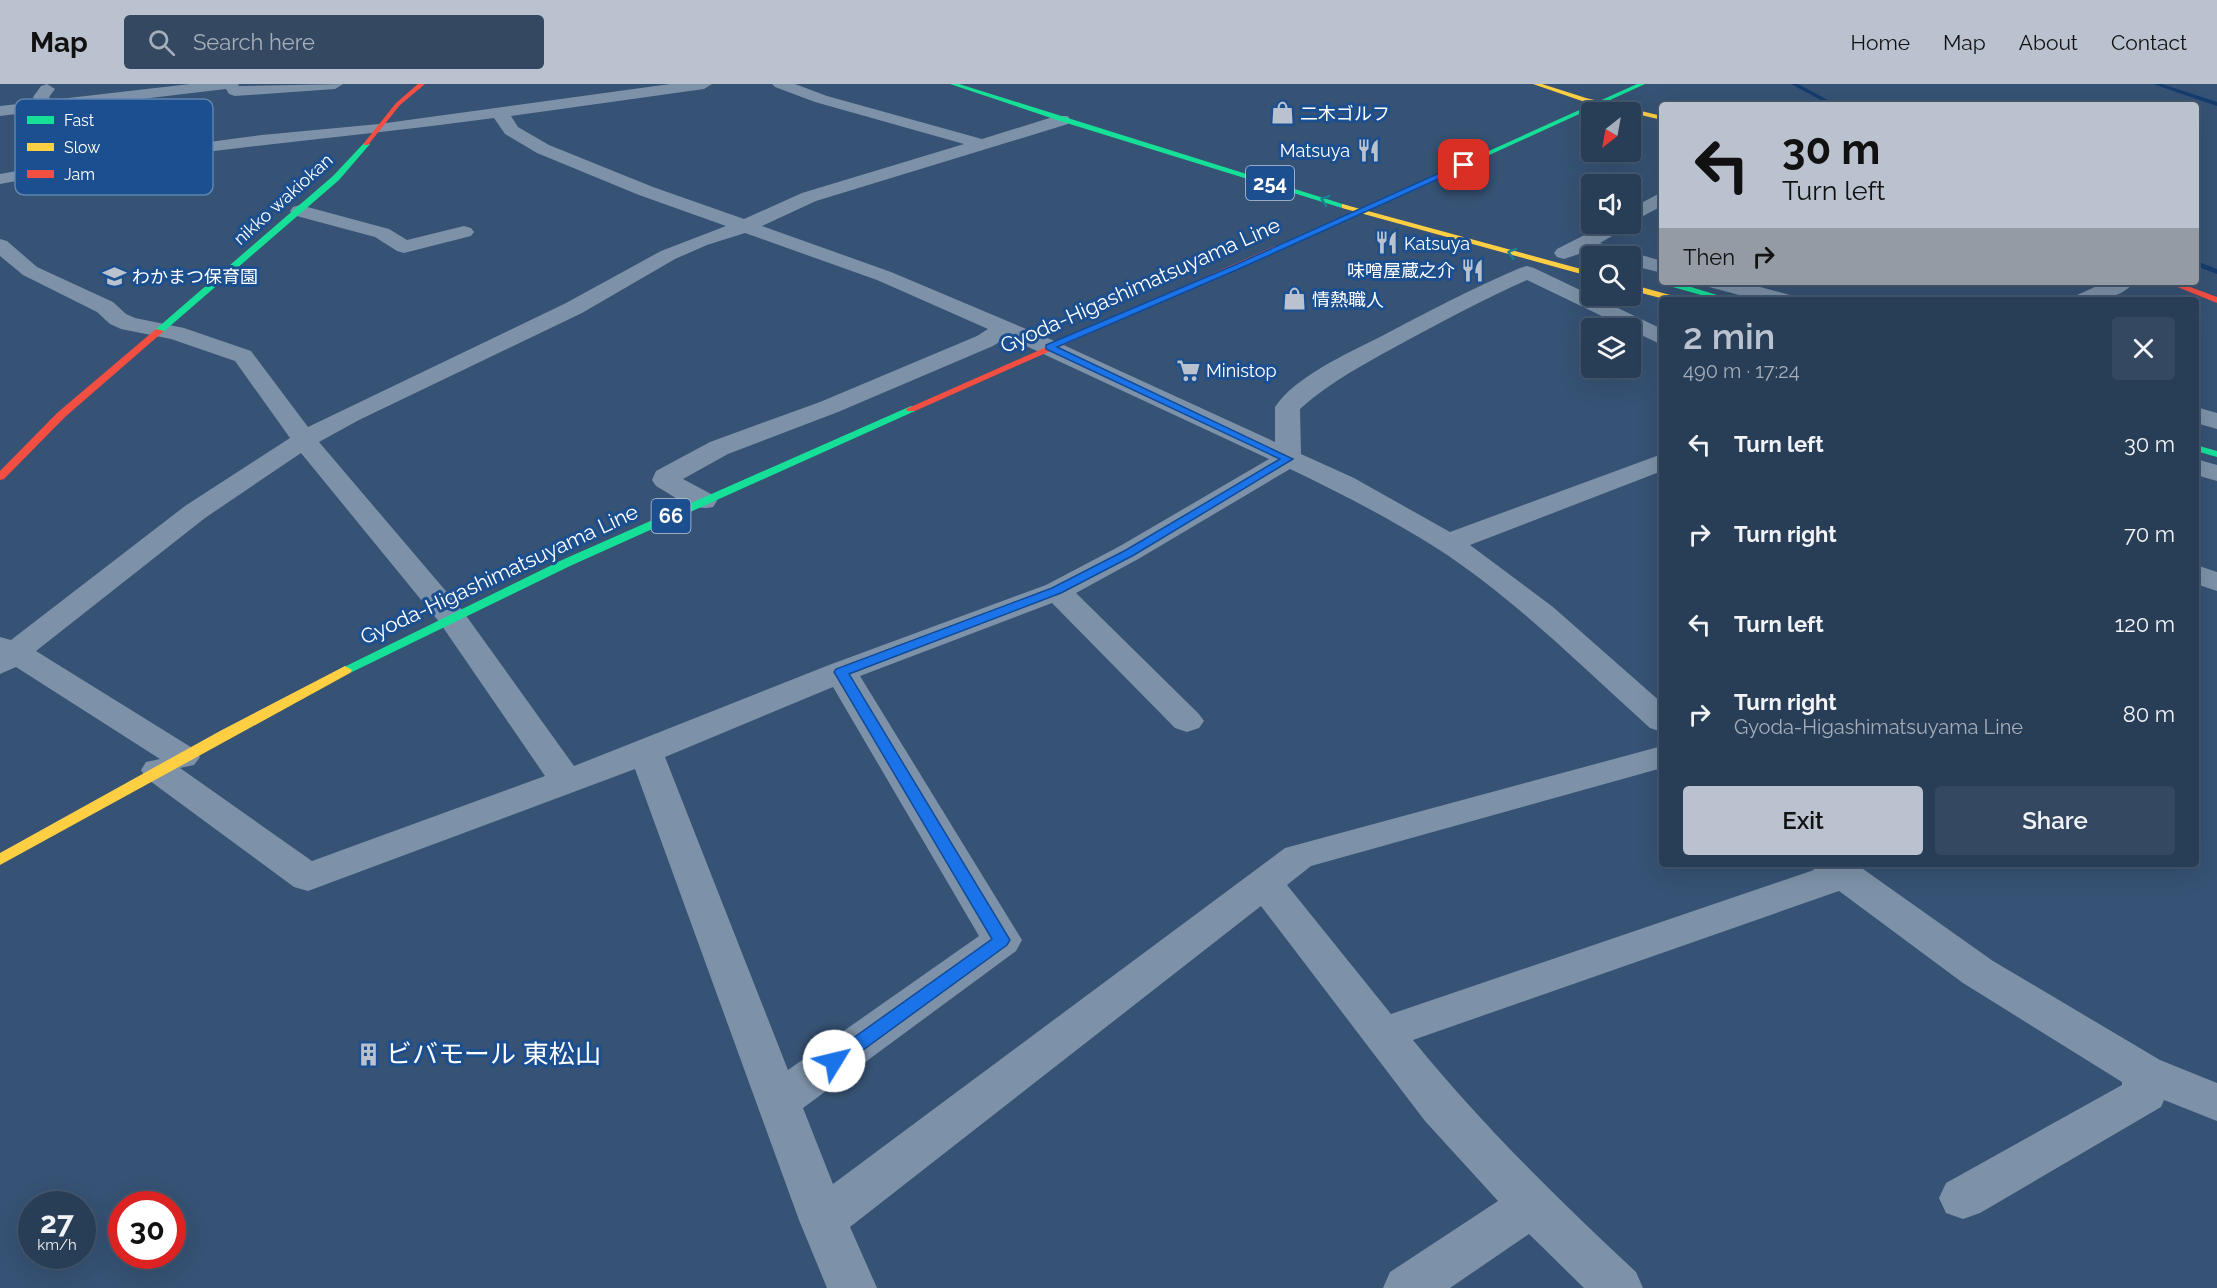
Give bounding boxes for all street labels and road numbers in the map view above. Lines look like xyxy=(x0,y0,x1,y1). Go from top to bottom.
street label: nikko wakiokan xyxy=(229,149,337,249)
road number: 254 xyxy=(1246,166,1294,200)
street label: Gyoda-Higashimatsuyama Line xyxy=(996,212,1284,358)
street label: Gyoda-Higashimatsuyama Line xyxy=(356,499,642,649)
road number: 66 xyxy=(652,499,690,533)

